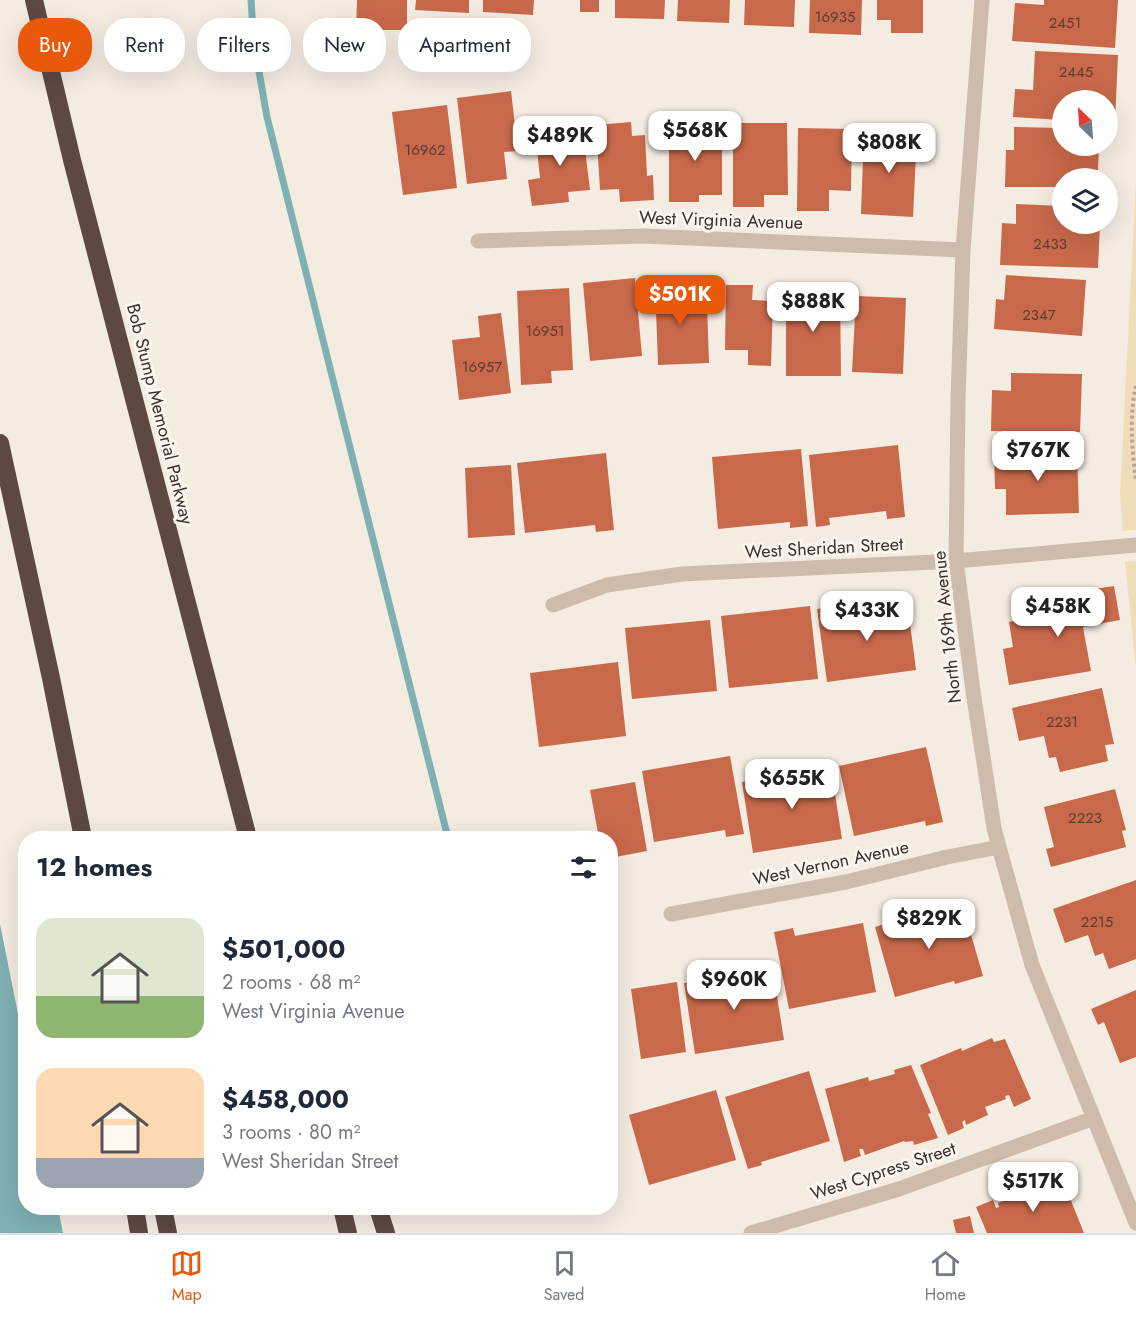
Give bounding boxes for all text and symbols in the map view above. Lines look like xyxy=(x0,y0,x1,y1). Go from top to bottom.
house number: 16935 xyxy=(815,6,855,28)
house number: 2451 xyxy=(1049,12,1081,34)
chip: Buy xyxy=(18,18,92,72)
chip: Rent xyxy=(104,18,185,72)
chip: Filters xyxy=(197,18,291,72)
chip: New xyxy=(303,18,386,72)
chip: Apartment xyxy=(398,18,531,72)
house number: 2445 xyxy=(1059,61,1093,83)
north arrow xyxy=(1052,90,1118,156)
map controls xyxy=(1052,90,1118,234)
pin: $568K xyxy=(653,111,737,162)
pin: $489K xyxy=(518,116,602,167)
text: $568K xyxy=(662,116,728,145)
text: $489K xyxy=(527,121,593,150)
pin: $808K xyxy=(847,123,931,174)
text: $808K xyxy=(857,128,921,157)
house number: 16962 xyxy=(404,139,446,161)
button: layers xyxy=(1052,168,1118,234)
street label: West Virginia Avenue xyxy=(638,204,804,236)
house number: 2433 xyxy=(1033,233,1067,255)
pin: $501K xyxy=(638,275,722,326)
text: $501K xyxy=(649,280,711,309)
pin: $888K xyxy=(771,282,855,333)
text: $888K xyxy=(781,287,845,316)
street label: Bob Stump Memorial Parkway xyxy=(120,301,200,527)
house number: 2347 xyxy=(1022,304,1056,326)
house number: 16951 xyxy=(525,320,565,342)
house number: 16957 xyxy=(462,356,502,378)
pin: $767K xyxy=(996,431,1080,482)
text: $767K xyxy=(1006,436,1070,465)
street label: West Sheridan Street xyxy=(744,531,905,565)
street label: North 169th Avenue xyxy=(926,549,968,705)
pin: $458K xyxy=(1016,587,1100,638)
pin: $433K xyxy=(825,591,909,642)
text: $458K xyxy=(1025,592,1091,621)
text: $433K xyxy=(834,596,900,625)
house number: 2231 xyxy=(1046,711,1078,733)
pin: $655K xyxy=(750,759,834,810)
text: $655K xyxy=(759,764,825,793)
house number: 2223 xyxy=(1068,807,1102,829)
street label: West Vernon Avenue xyxy=(751,834,911,892)
text: 12 homes xyxy=(36,848,152,886)
icon: filters xyxy=(567,851,600,884)
pin: $829K xyxy=(887,899,971,950)
text: $829K xyxy=(896,904,962,933)
house number: 2215 xyxy=(1081,911,1113,933)
text: $501,000 xyxy=(222,930,345,968)
icon: home xyxy=(84,942,156,1014)
pin: $960K xyxy=(692,960,776,1011)
text: $960K xyxy=(701,965,767,994)
text: 2 rooms · 68 m² xyxy=(222,968,360,997)
text: West Virginia Avenue xyxy=(222,997,405,1026)
text: $458,000 xyxy=(222,1080,349,1118)
icon: home xyxy=(84,1092,156,1164)
text: 3 rooms · 80 m² xyxy=(222,1118,360,1147)
street label: West Cypress Street xyxy=(807,1135,960,1207)
text: West Sheridan Street xyxy=(222,1147,398,1176)
pin: $517K xyxy=(991,1162,1075,1213)
text: $517K xyxy=(1002,1167,1064,1196)
tab: Map xyxy=(170,1247,203,1306)
tab: Saved xyxy=(544,1247,584,1306)
tab: Home xyxy=(925,1247,966,1306)

